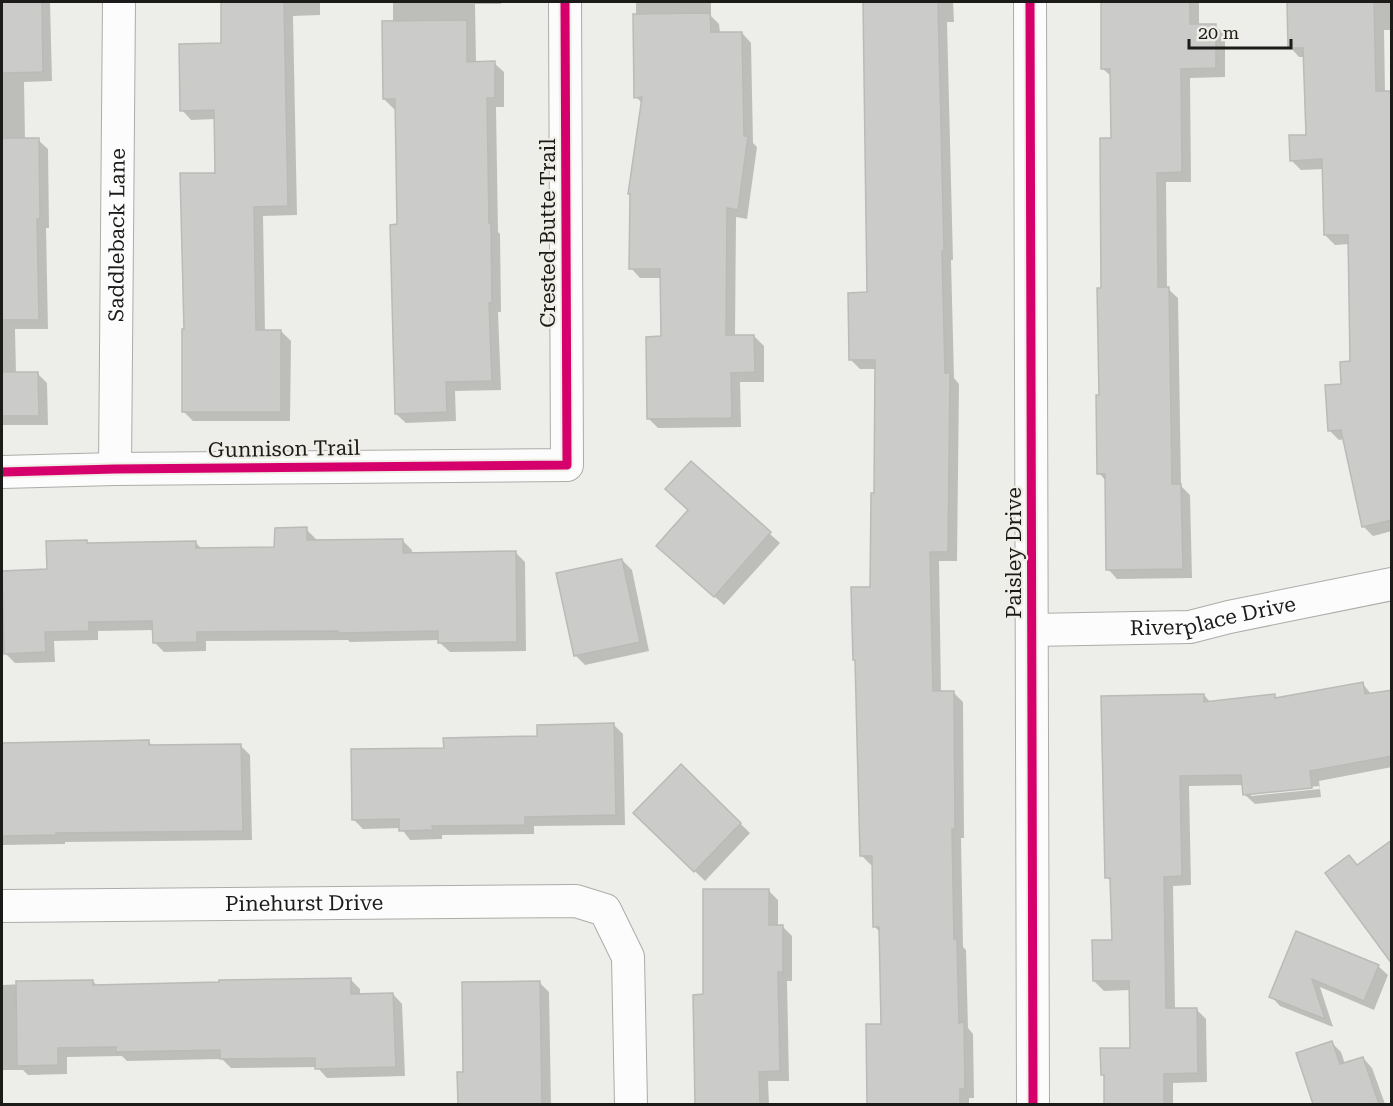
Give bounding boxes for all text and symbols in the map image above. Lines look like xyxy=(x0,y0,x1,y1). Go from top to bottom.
scale bar xyxy=(1189,12,1291,50)
text: 20 m xyxy=(1198,22,1239,43)
street label: Crested Butte Trail xyxy=(536,138,560,328)
street label: Saddleback Lane xyxy=(104,148,130,322)
street label: Gunnison Trail xyxy=(208,436,361,462)
street label: Paisley Drive xyxy=(1002,487,1026,619)
street label: Riverplace Drive xyxy=(1130,592,1298,640)
street label: Pinehurst Drive xyxy=(225,891,383,916)

